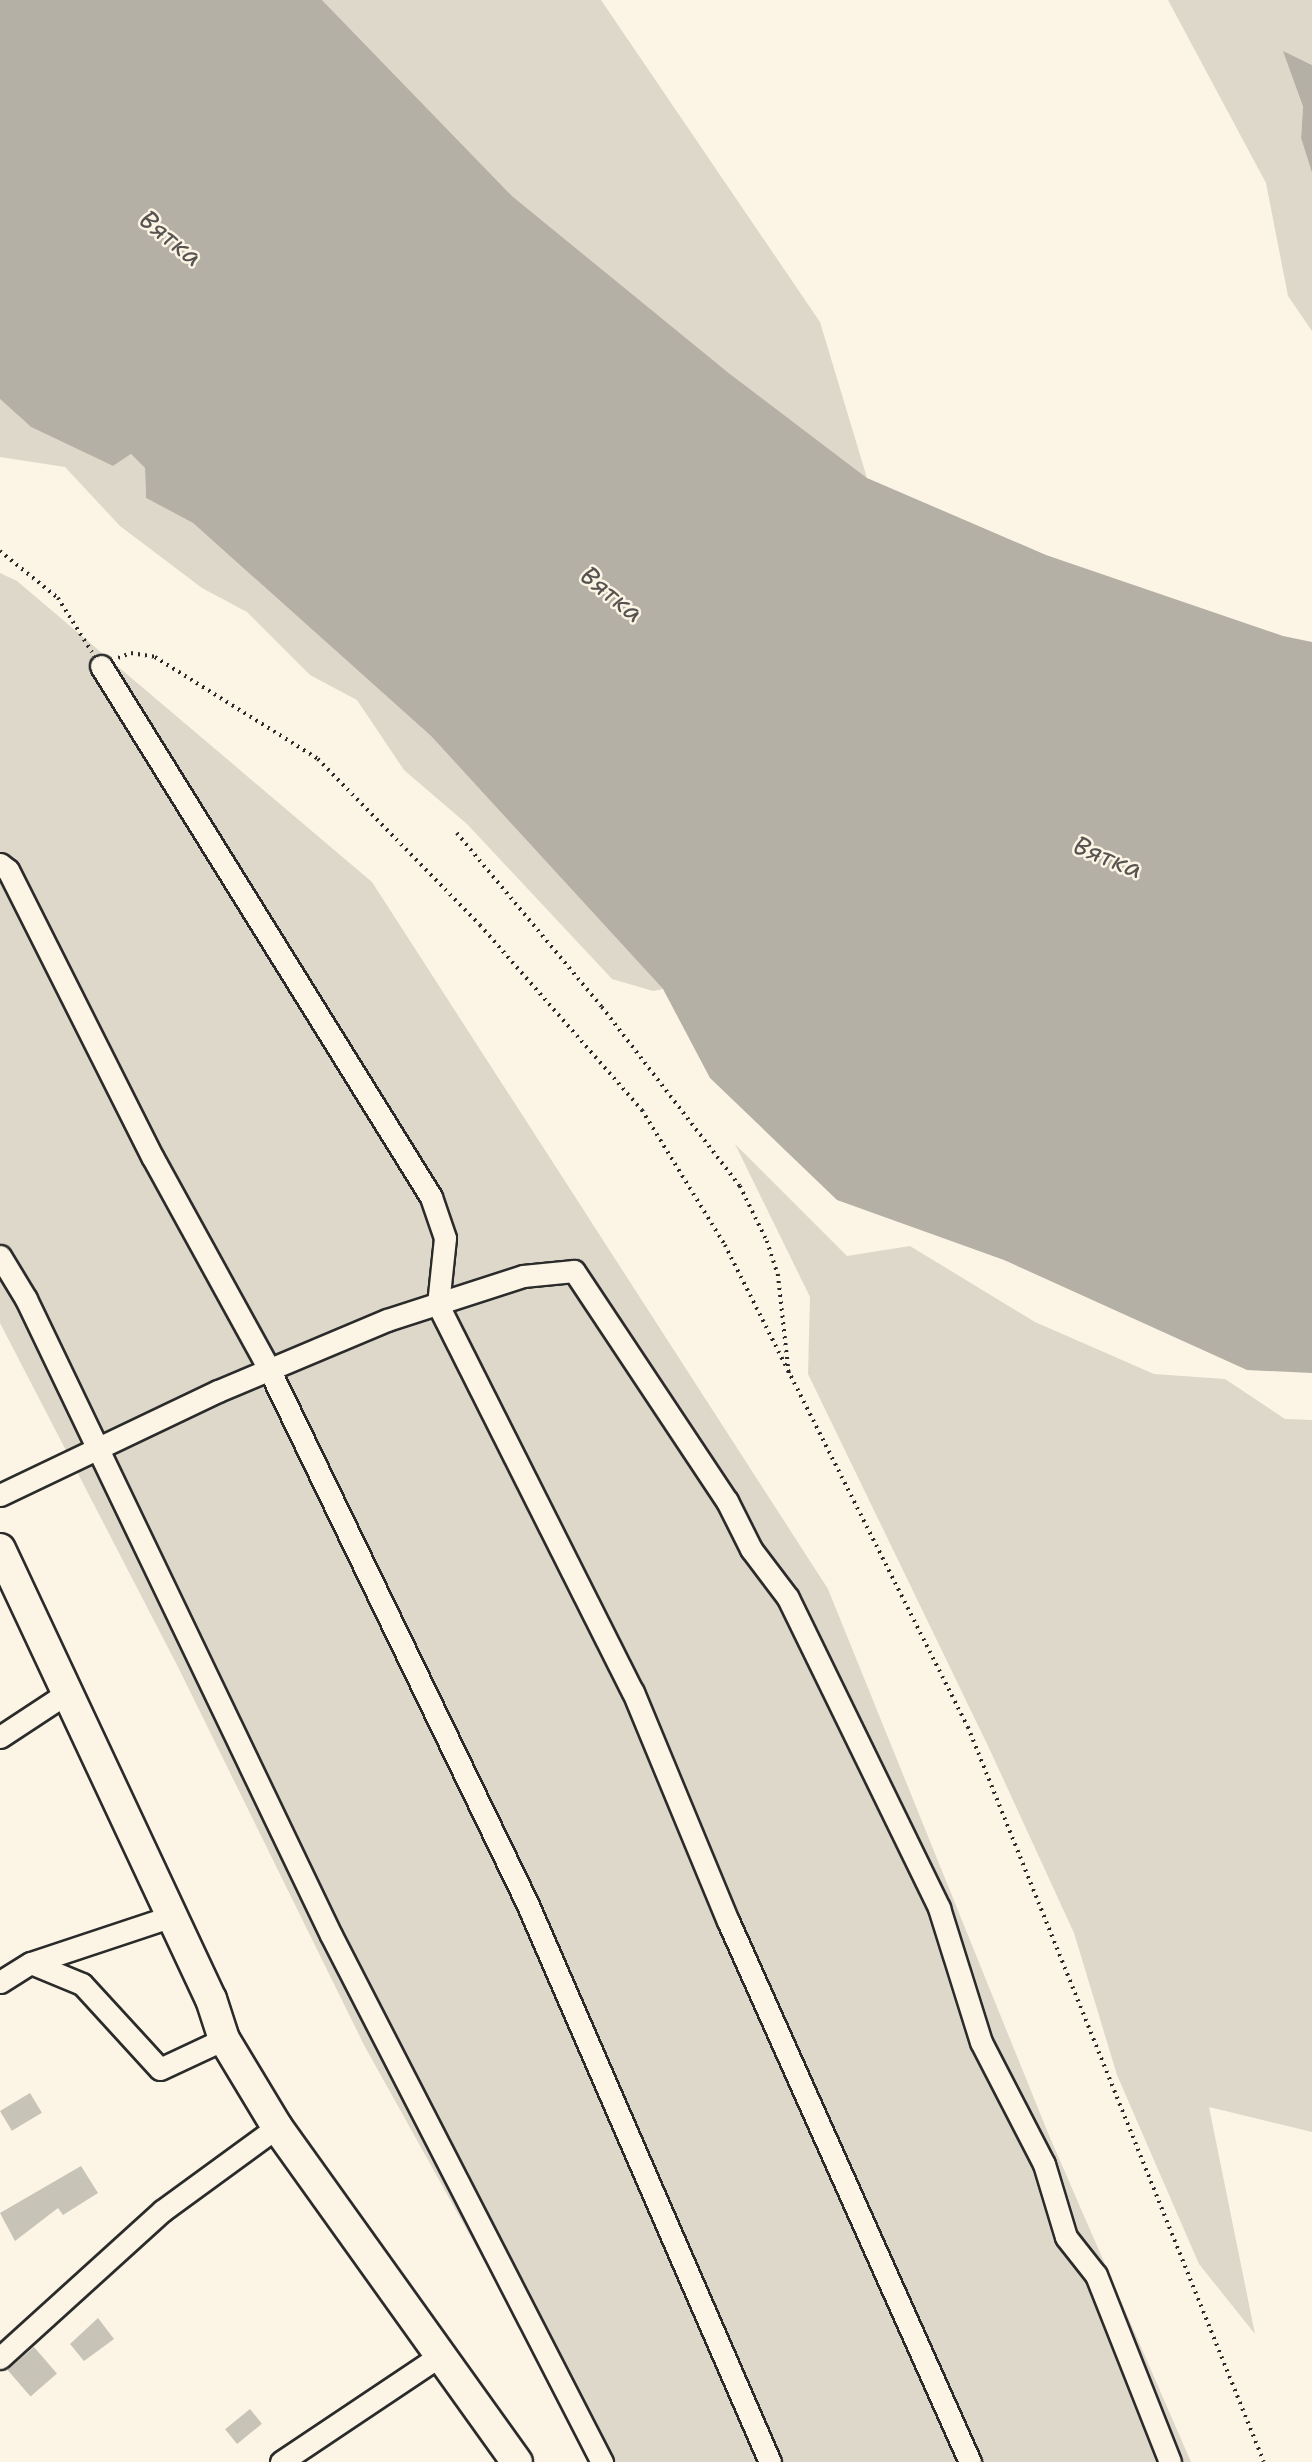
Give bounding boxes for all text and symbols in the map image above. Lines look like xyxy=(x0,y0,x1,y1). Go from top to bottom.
water label: Вятка xyxy=(133,203,209,273)
water label: Вятка xyxy=(574,559,650,629)
water label: Вятка xyxy=(1069,829,1147,885)

